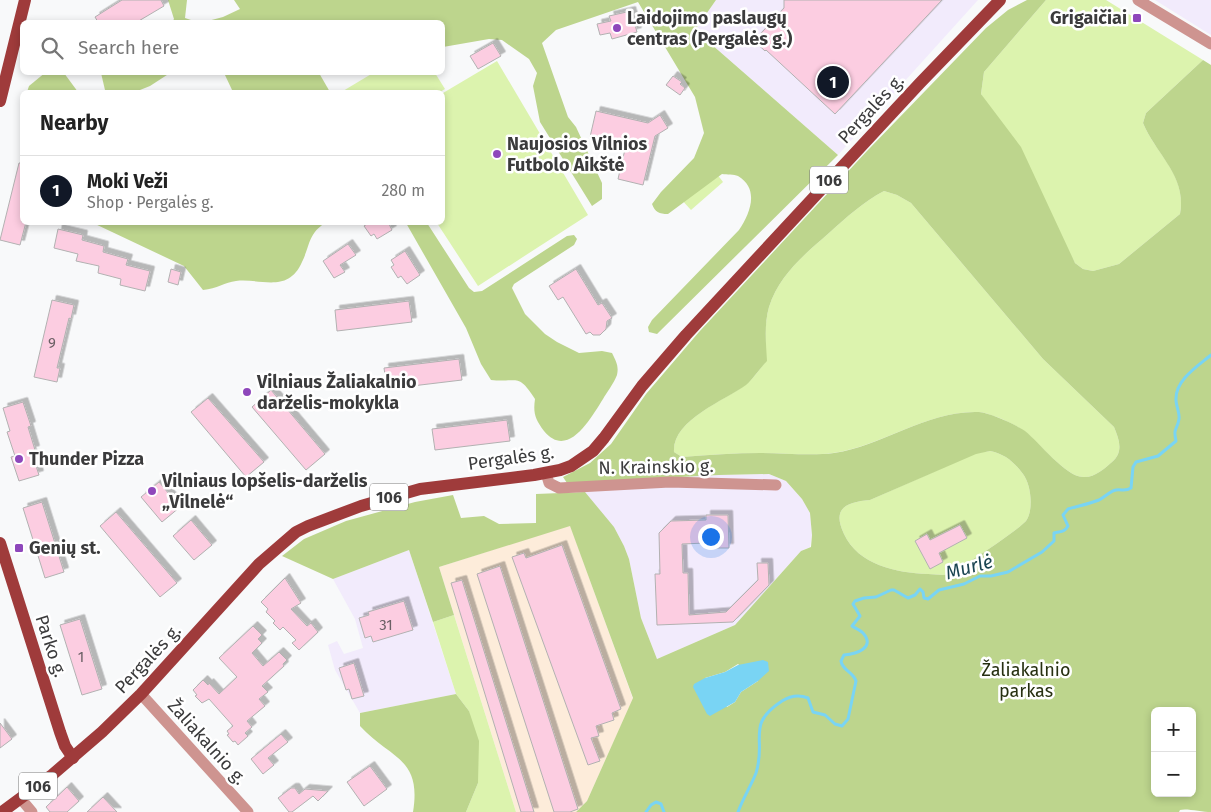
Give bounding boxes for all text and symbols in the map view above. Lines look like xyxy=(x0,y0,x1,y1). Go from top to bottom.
place label: Laidojimo paslaugų centras (Pergalės g.) xyxy=(627,7,792,50)
place label: Grigaičiai xyxy=(1050,7,1127,29)
marker: Grigaičiai xyxy=(1131,12,1143,24)
search box xyxy=(20,20,445,75)
marker: Laidojimo paslaugų centras (Pergalės g.) xyxy=(611,22,623,34)
icon: search xyxy=(38,34,66,62)
text: Search here xyxy=(78,36,179,59)
pin: 1 xyxy=(817,63,849,101)
street label: Pergalės g. xyxy=(833,70,909,148)
text: Nearby xyxy=(40,110,108,136)
place label: Naujosios Vilnios Futbolo Aikštė xyxy=(507,133,648,176)
marker: Naujosios Vilnios Futbolo Aikštė xyxy=(491,148,503,160)
road number: 106 xyxy=(810,166,848,194)
text: Moki Veži xyxy=(87,170,168,193)
text: 1 xyxy=(52,181,60,200)
text: 280 m xyxy=(381,181,425,200)
text: Shop · Pergalės g. xyxy=(87,193,214,212)
house number: 9 xyxy=(48,334,56,352)
place label: Vilniaus Žaliakalnio darželis-mokykla xyxy=(256,370,416,414)
marker: Vilniaus Žaliakalnio darželis-mokykla xyxy=(241,386,253,398)
street label: Pergalės g. xyxy=(466,441,556,475)
place label: Thunder Pizza xyxy=(29,448,144,470)
marker: Thunder Pizza xyxy=(13,453,25,465)
street label: N. Krainskio g. xyxy=(598,455,714,479)
place label: Vilniaus lopšelis-darželis „Vilnelė“ xyxy=(161,470,368,513)
road number: 106 xyxy=(370,484,408,511)
marker: Vilniaus lopšelis-darželis „Vilnelė“ xyxy=(146,485,158,497)
your location xyxy=(698,524,724,550)
place label: Genių st. xyxy=(29,537,101,559)
marker: Genių st. xyxy=(13,542,25,554)
water label: Murlė xyxy=(943,550,995,584)
street label: Parko g. xyxy=(31,612,71,680)
house number: 31 xyxy=(379,616,393,634)
street label: Pergalės g. xyxy=(110,620,186,698)
house number: 1 xyxy=(78,648,84,666)
park label: Žaliakalnio parkas xyxy=(982,659,1070,702)
street label: Žaliakalnio g. xyxy=(163,695,251,789)
map controls xyxy=(1151,707,1196,797)
button: + xyxy=(1151,707,1196,752)
button: − xyxy=(1151,752,1196,797)
road number: 106 xyxy=(19,772,57,799)

